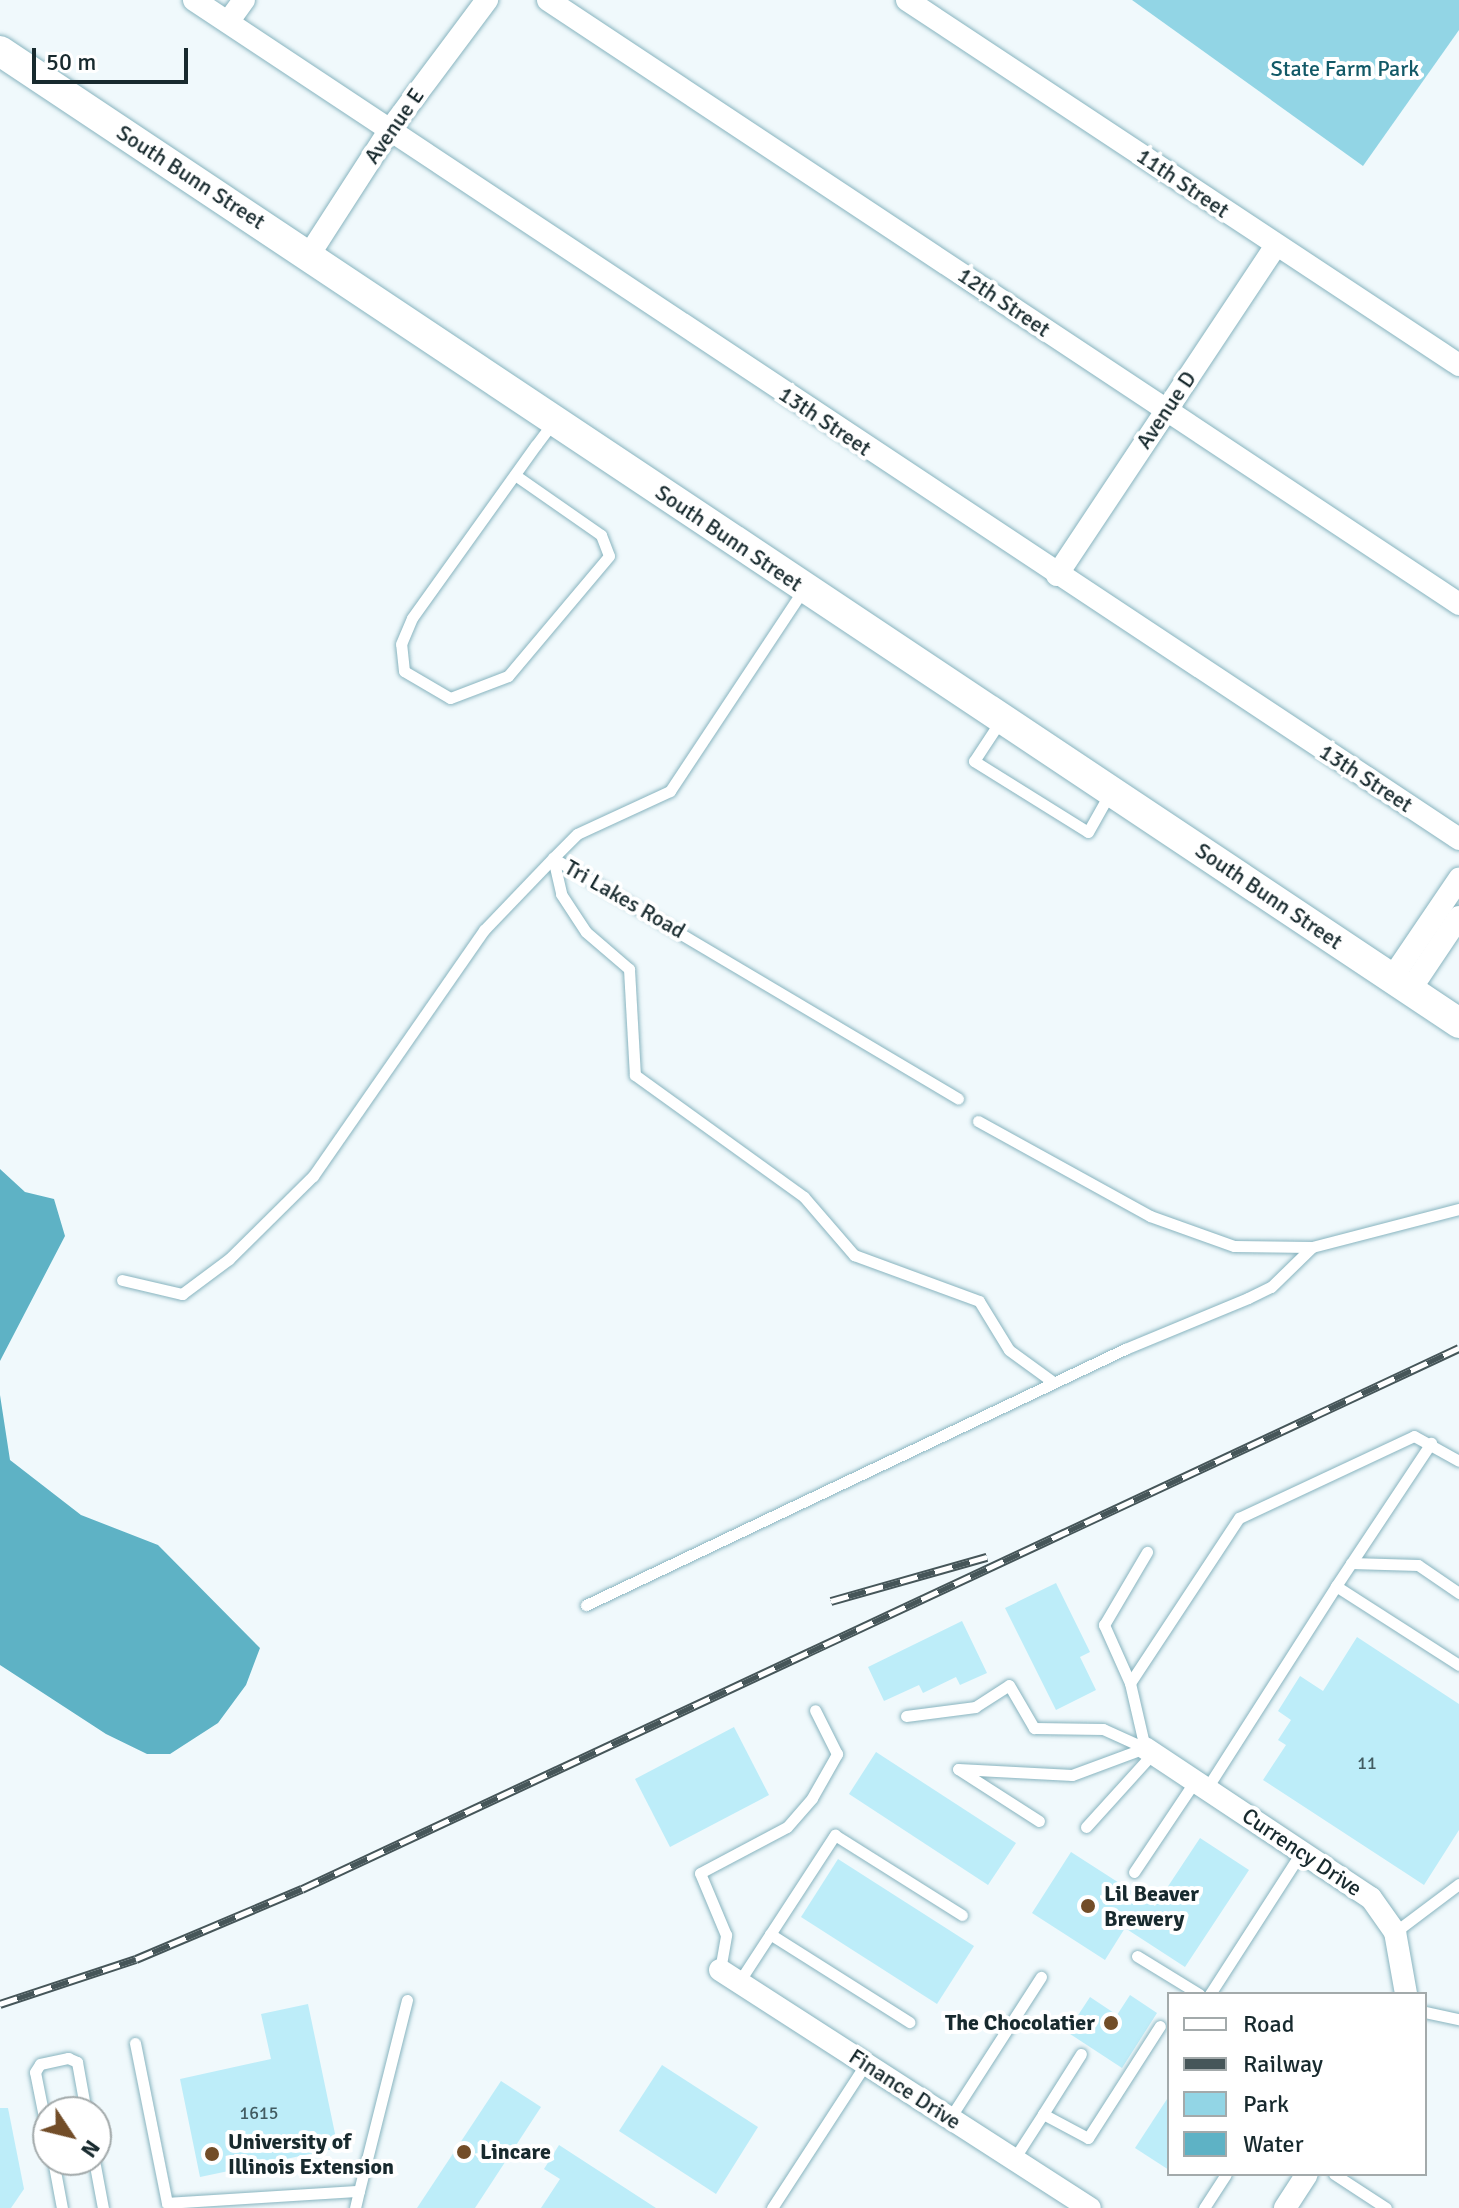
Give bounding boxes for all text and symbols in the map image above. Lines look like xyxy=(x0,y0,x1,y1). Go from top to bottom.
scale bar xyxy=(36,32,192,82)
text: 50 m xyxy=(46,47,96,77)
park label: State Farm Park xyxy=(1271,56,1419,82)
street label: Avenue E xyxy=(358,83,430,169)
street label: South Bunn Street xyxy=(112,119,270,235)
street label: 11th Street xyxy=(1132,143,1234,223)
street label: 12th Street xyxy=(953,262,1055,342)
street label: Avenue D xyxy=(1130,366,1202,454)
street label: 13th Street xyxy=(774,381,876,461)
street label: South Bunn Street xyxy=(650,479,808,597)
street label: 13th Street xyxy=(1315,738,1417,818)
street label: South Bunn Street xyxy=(1190,837,1348,955)
street label: Tri Lakes Road xyxy=(560,854,690,944)
house number: 11 xyxy=(1357,1752,1377,1774)
street label: Currency Drive xyxy=(1237,1802,1367,1902)
place label: Lil Beaver Brewery xyxy=(1104,1880,1199,1932)
marker: Lil Beaver Brewery xyxy=(1079,1897,1097,1915)
legend xyxy=(1167,1992,1427,2176)
text: Road xyxy=(1243,2009,1294,2039)
place label: The Chocolatier xyxy=(945,2010,1095,2036)
marker: The Chocolatier xyxy=(1102,2014,1120,2032)
street label: Finance Drive xyxy=(844,2043,966,2135)
text: Railway xyxy=(1243,2049,1323,2079)
text: Park xyxy=(1243,2089,1289,2119)
north arrow xyxy=(32,2096,112,2176)
house number: 1615 xyxy=(240,2102,278,2124)
place label: University of Illinois Extension xyxy=(228,2128,394,2180)
text: Water xyxy=(1243,2129,1303,2159)
text: N xyxy=(75,2135,106,2163)
place label: Lincare xyxy=(480,2139,551,2165)
marker: Lincare xyxy=(455,2143,473,2161)
marker: University of Illinois Extension xyxy=(203,2145,221,2163)

